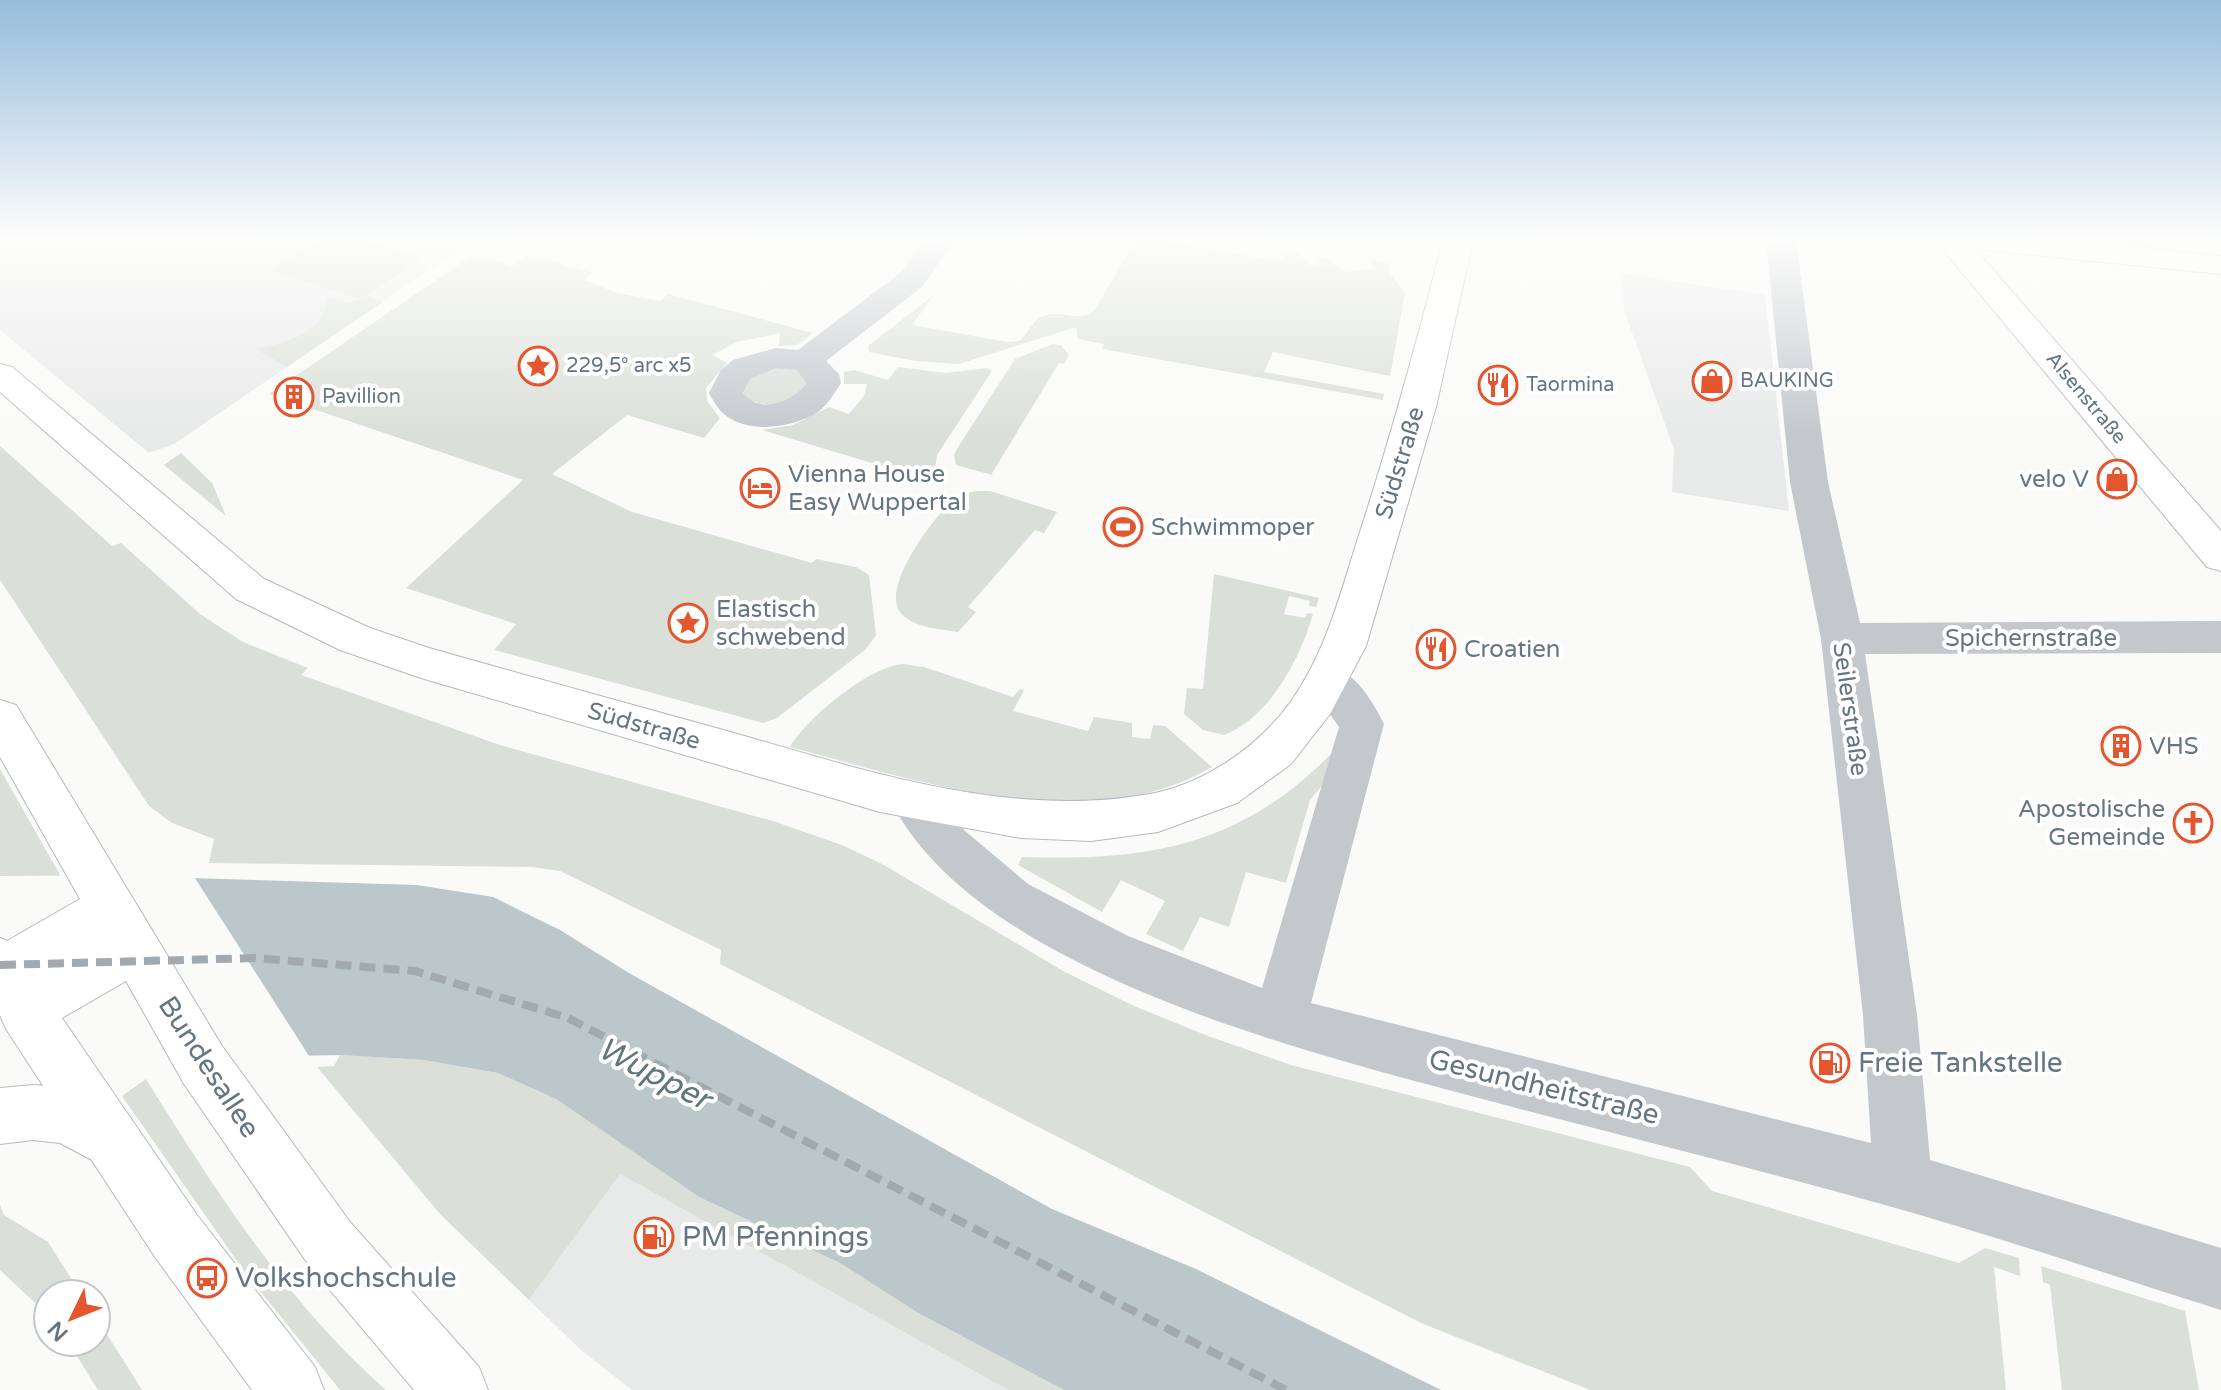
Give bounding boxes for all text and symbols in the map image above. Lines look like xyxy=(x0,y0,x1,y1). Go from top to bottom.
place icon: 229,5° arc x5 xyxy=(517,345,559,387)
street label: Alsenstraße xyxy=(2041,347,2131,449)
place label: 229,5° arc x5 xyxy=(566,354,692,378)
shop icon: BAUKING xyxy=(1691,360,1733,402)
restaurant icon: Taormina xyxy=(1477,364,1519,406)
place label: BAUKING xyxy=(1740,369,1834,393)
place label: Taormina xyxy=(1526,373,1614,397)
building icon: Pavillion xyxy=(273,376,315,418)
place label: Pavillion xyxy=(322,385,401,409)
street label: Südstraße xyxy=(1369,403,1431,523)
shop icon: velo V xyxy=(2096,458,2138,500)
place label: Vienna House Easy Wuppertal xyxy=(788,460,967,517)
place label: velo V xyxy=(2019,465,2089,494)
hotel icon: Vienna House Easy Wuppertal xyxy=(739,467,781,509)
sports icon: Schwimmoper xyxy=(1102,506,1144,548)
place label: Schwimmoper xyxy=(1151,513,1315,542)
place label: Elastisch schwebend xyxy=(716,595,846,652)
place icon: Elastisch schwebend xyxy=(667,602,709,644)
street label: Spichernstraße xyxy=(1945,624,2117,653)
restaurant icon: Croatien xyxy=(1415,628,1457,670)
place label: Croatien xyxy=(1464,635,1560,664)
street label: Seilerstraße xyxy=(1826,640,1874,778)
street label: Südstraße xyxy=(584,696,704,756)
building icon: VHS xyxy=(2100,725,2142,767)
place label: VHS xyxy=(2149,732,2199,761)
place label: Apostolische Gemeinde xyxy=(2018,795,2165,852)
church icon: Apostolische Gemeinde xyxy=(2172,802,2214,844)
street label: Bundesallee xyxy=(151,990,267,1144)
water label: Wupper xyxy=(591,1030,720,1120)
street label: Gesundheitstraße xyxy=(1425,1042,1663,1132)
fuel station icon: Freie Tankstelle xyxy=(1809,1042,1851,1084)
place label: Freie Tankstelle xyxy=(1858,1046,2063,1080)
fuel station icon: PM Pfennings xyxy=(633,1216,675,1258)
place label: PM Pfennings xyxy=(682,1220,869,1254)
bus stop icon: Volkshochschule xyxy=(186,1257,228,1299)
place label: Volkshochschule xyxy=(235,1261,457,1295)
north arrow xyxy=(32,1278,112,1358)
text: N xyxy=(43,1316,74,1346)

